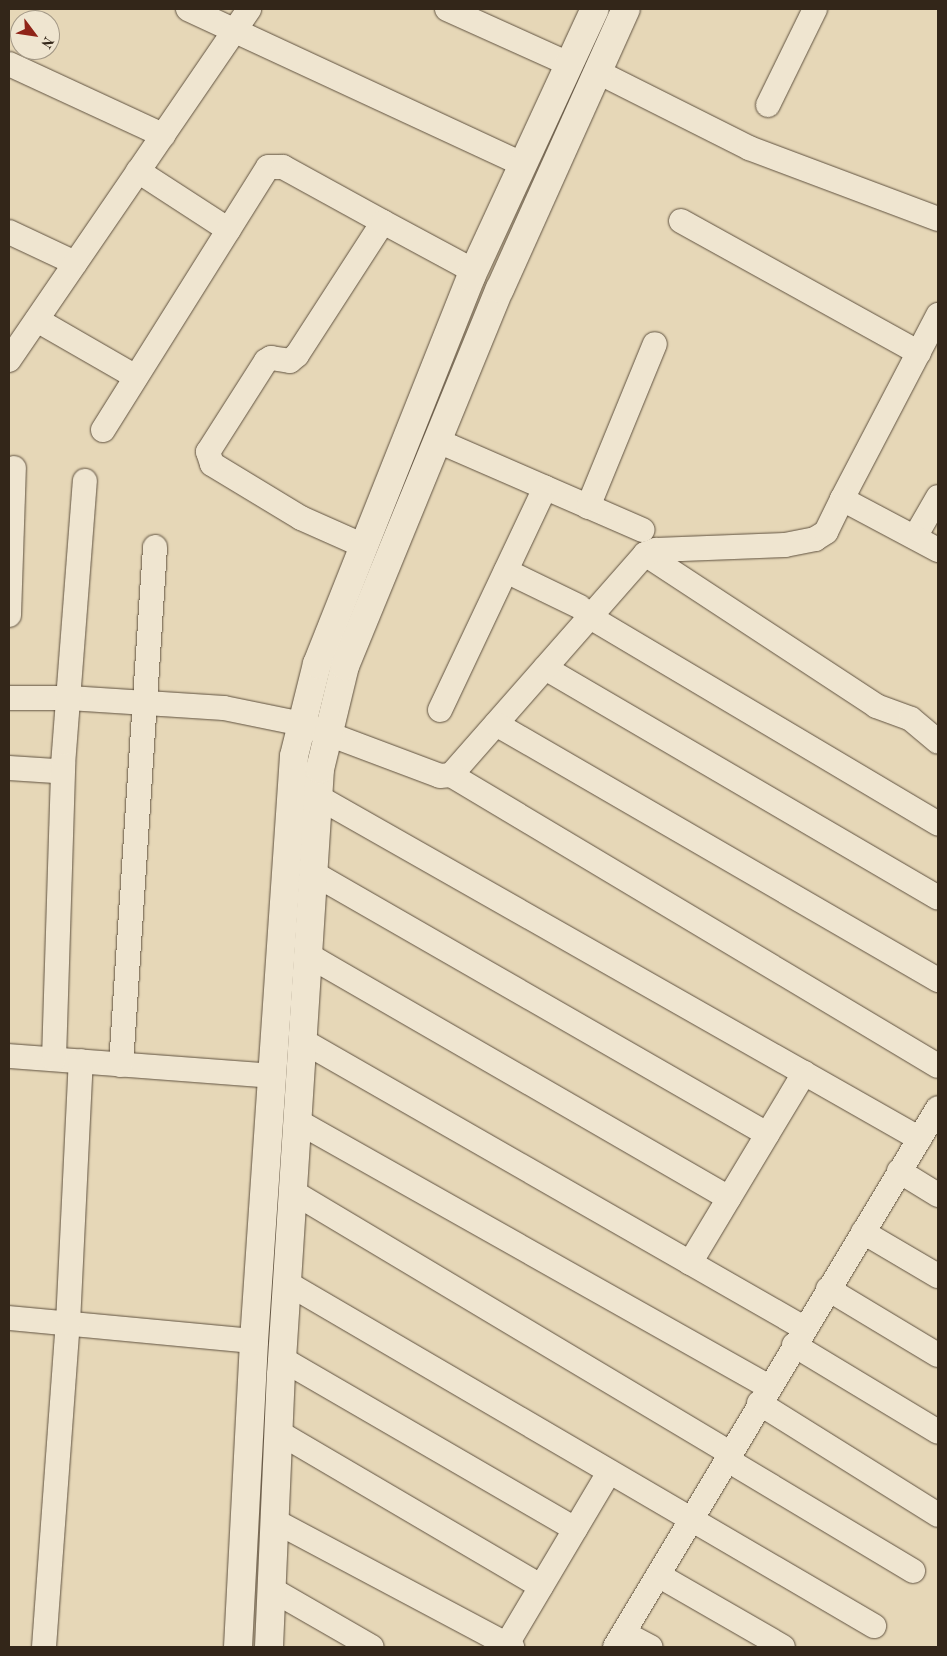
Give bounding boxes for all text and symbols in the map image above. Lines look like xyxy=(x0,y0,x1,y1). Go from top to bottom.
north arrow xyxy=(10,10,60,60)
text: N xyxy=(38,34,56,50)

